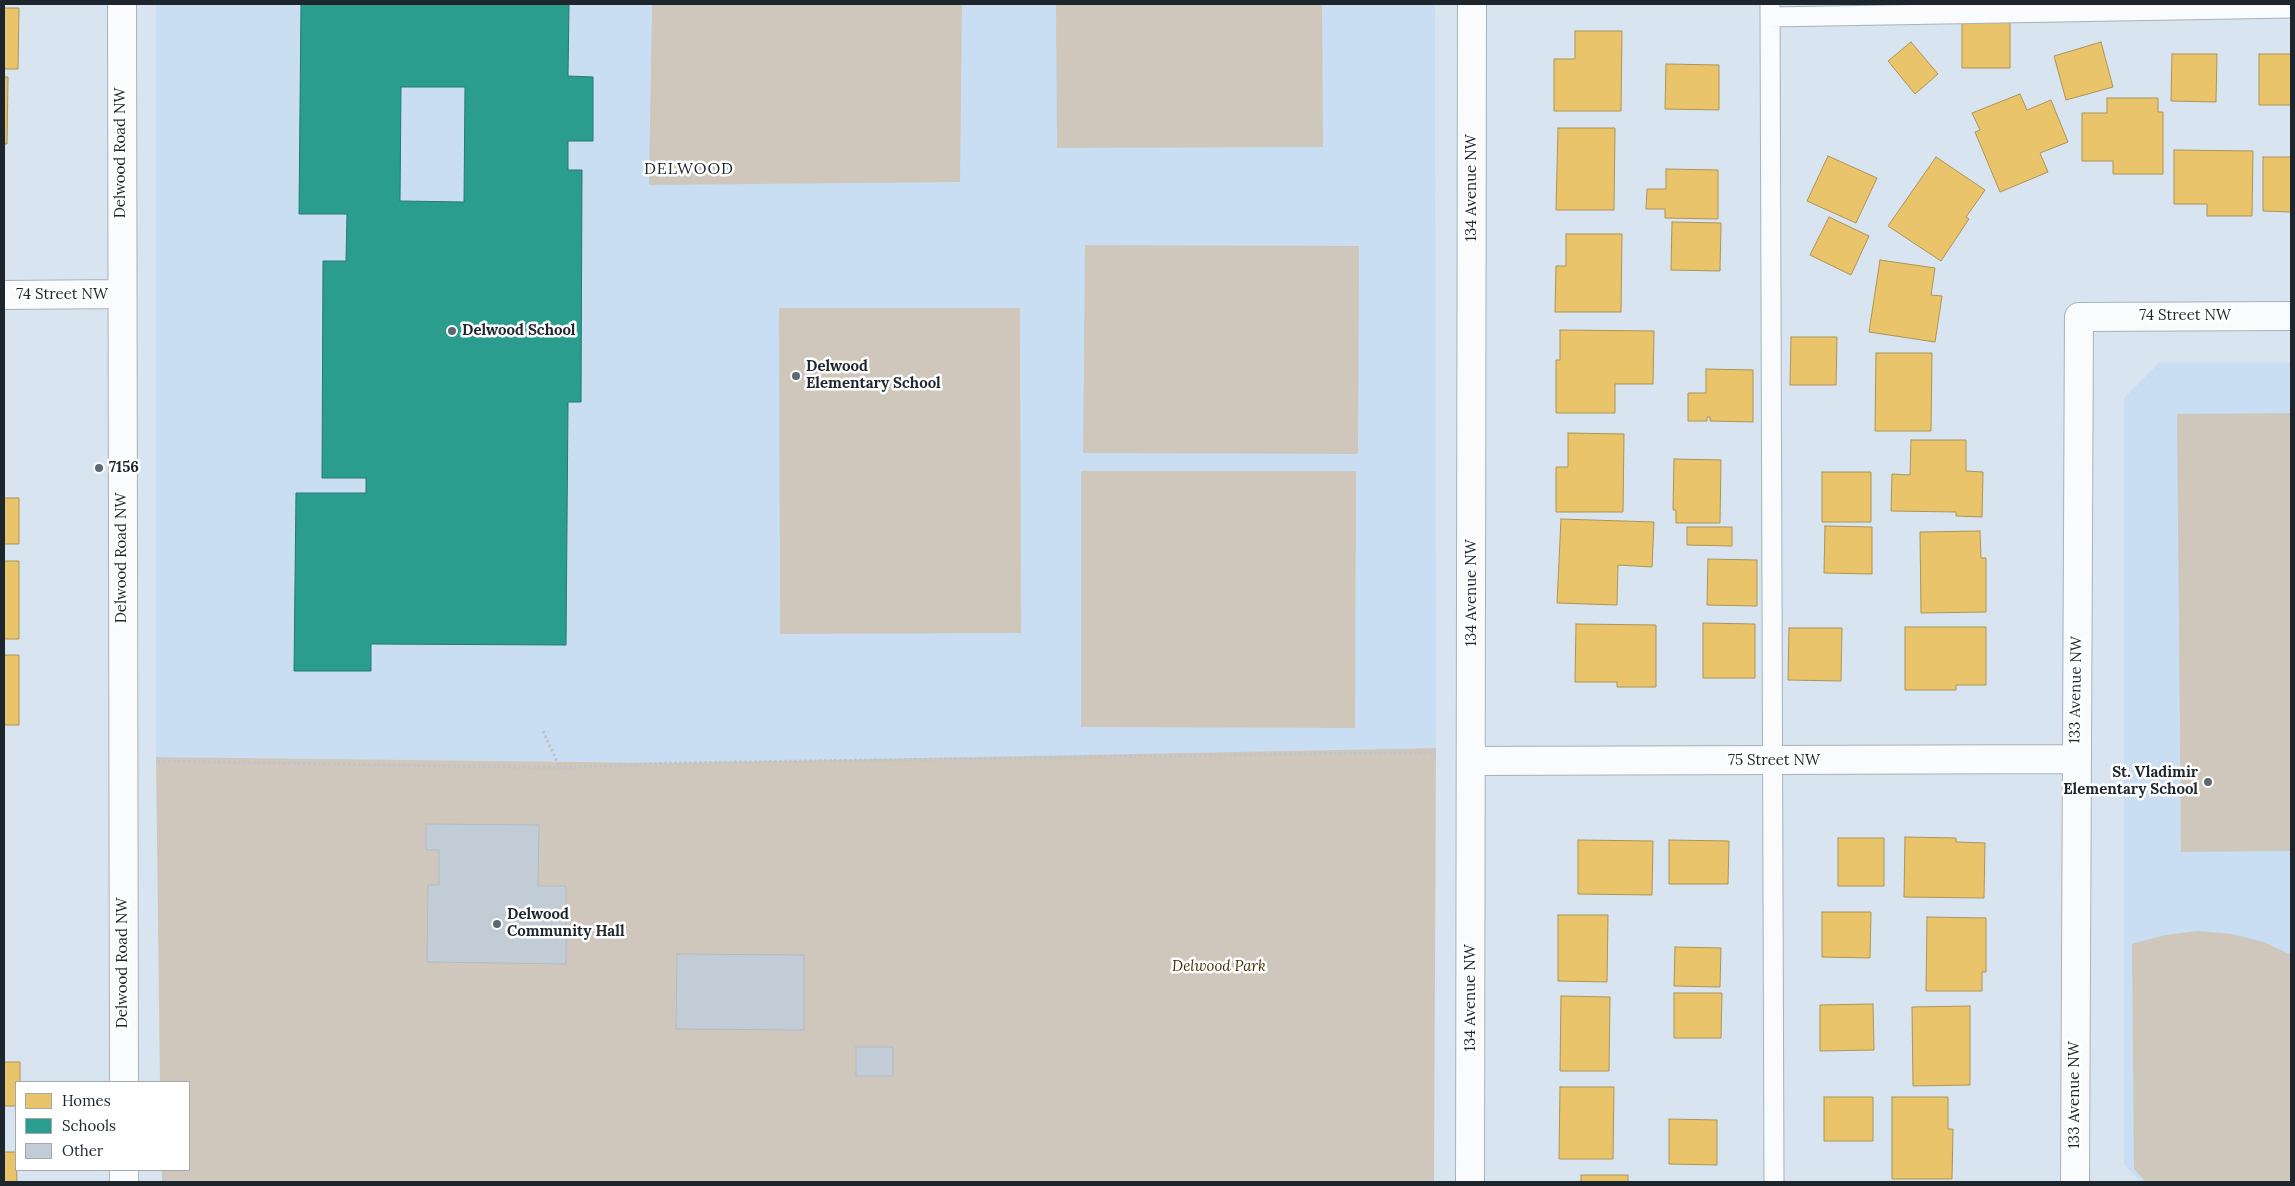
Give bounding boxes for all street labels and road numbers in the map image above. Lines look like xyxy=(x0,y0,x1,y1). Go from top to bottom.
street label: Delwood Road NW xyxy=(112,88,130,218)
street label: 134 Avenue NW xyxy=(1463,134,1481,242)
street label: 74 Street NW xyxy=(16,286,108,304)
street label: 74 Street NW xyxy=(2139,307,2231,325)
street label: Delwood Road NW xyxy=(113,493,131,623)
street label: 134 Avenue NW xyxy=(1463,539,1481,647)
street label: 133 Avenue NW xyxy=(2066,636,2086,744)
street label: 75 Street NW xyxy=(1728,752,1820,770)
street label: Delwood Road NW xyxy=(114,898,132,1028)
street label: 134 Avenue NW xyxy=(1462,944,1480,1052)
street label: 133 Avenue NW xyxy=(2066,1041,2084,1149)

